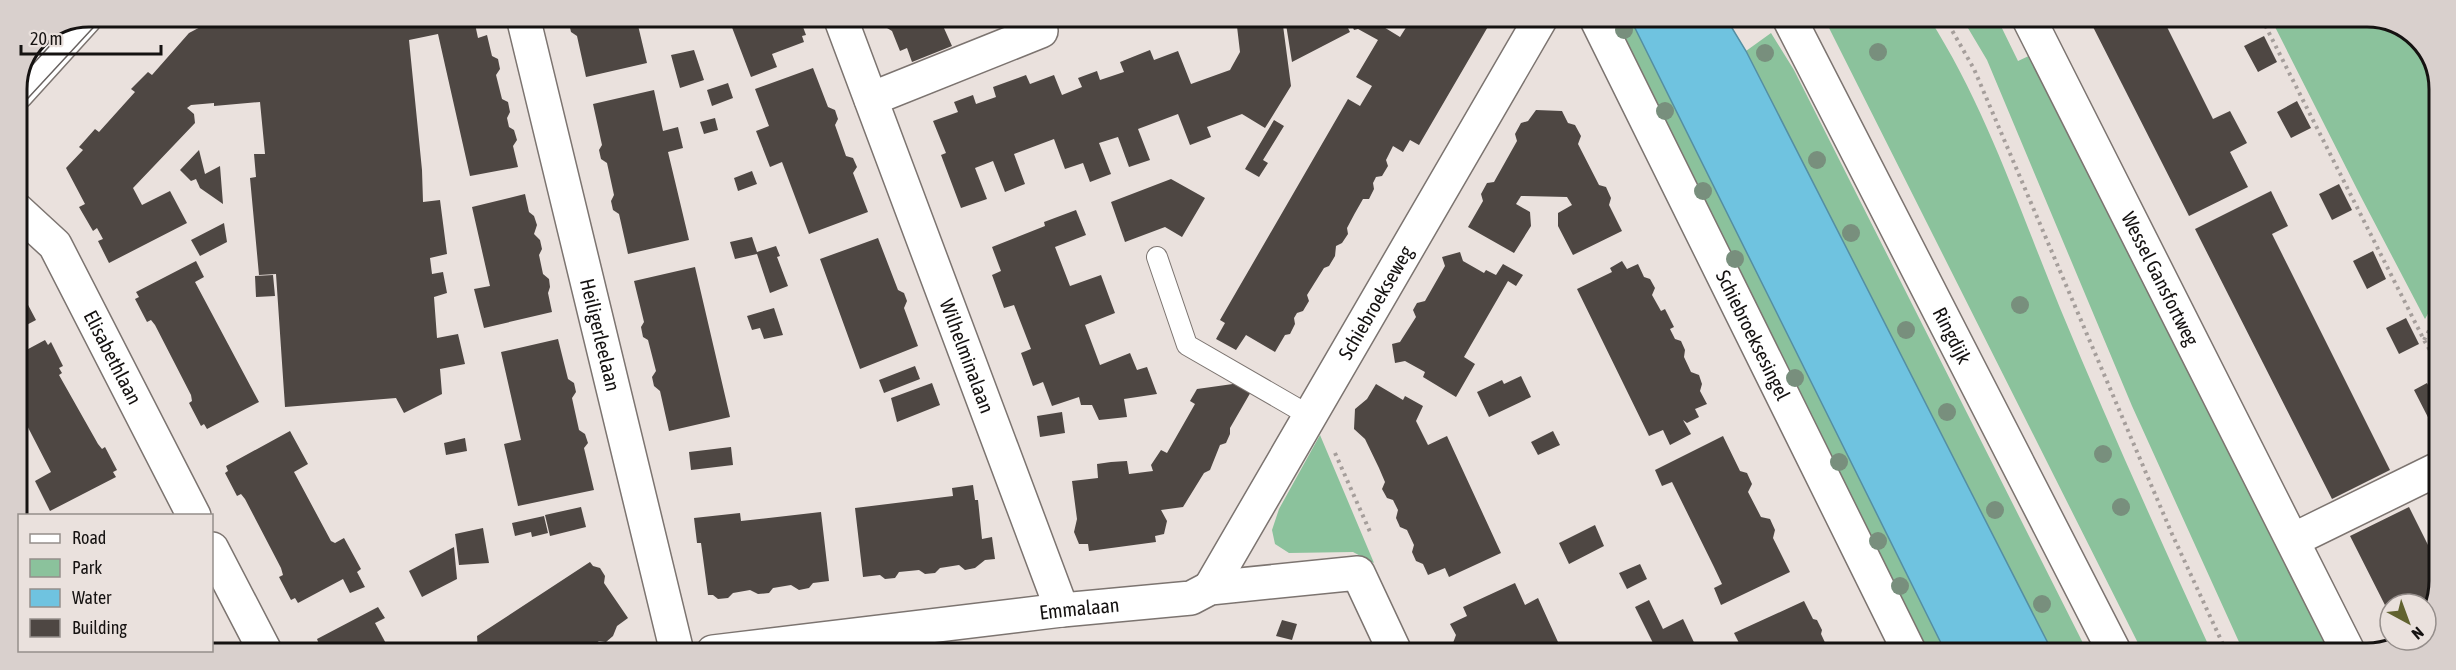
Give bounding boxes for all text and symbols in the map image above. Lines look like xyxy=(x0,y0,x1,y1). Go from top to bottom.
scale bar xyxy=(21,18,160,56)
text: 20 m xyxy=(30,28,62,49)
street label: Wessel Gansfortweg xyxy=(2117,208,2204,350)
street label: Schiebroekseweg xyxy=(1333,241,1417,363)
street label: Schiebroeksesingel xyxy=(1712,266,1795,404)
street label: Heiligerleelaan xyxy=(576,276,625,393)
street label: Wilhelminalaan xyxy=(936,296,999,416)
street label: Ringdijk xyxy=(1929,303,1977,367)
street label: Elisabethlaan xyxy=(79,306,147,408)
legend xyxy=(18,514,213,652)
text: Road xyxy=(72,527,106,548)
text: Park xyxy=(72,557,102,578)
text: Water xyxy=(72,587,112,608)
north arrow xyxy=(2378,592,2438,652)
street label: Emmalaan xyxy=(1038,593,1120,624)
text: Building xyxy=(72,617,127,638)
text: N xyxy=(2408,623,2427,643)

